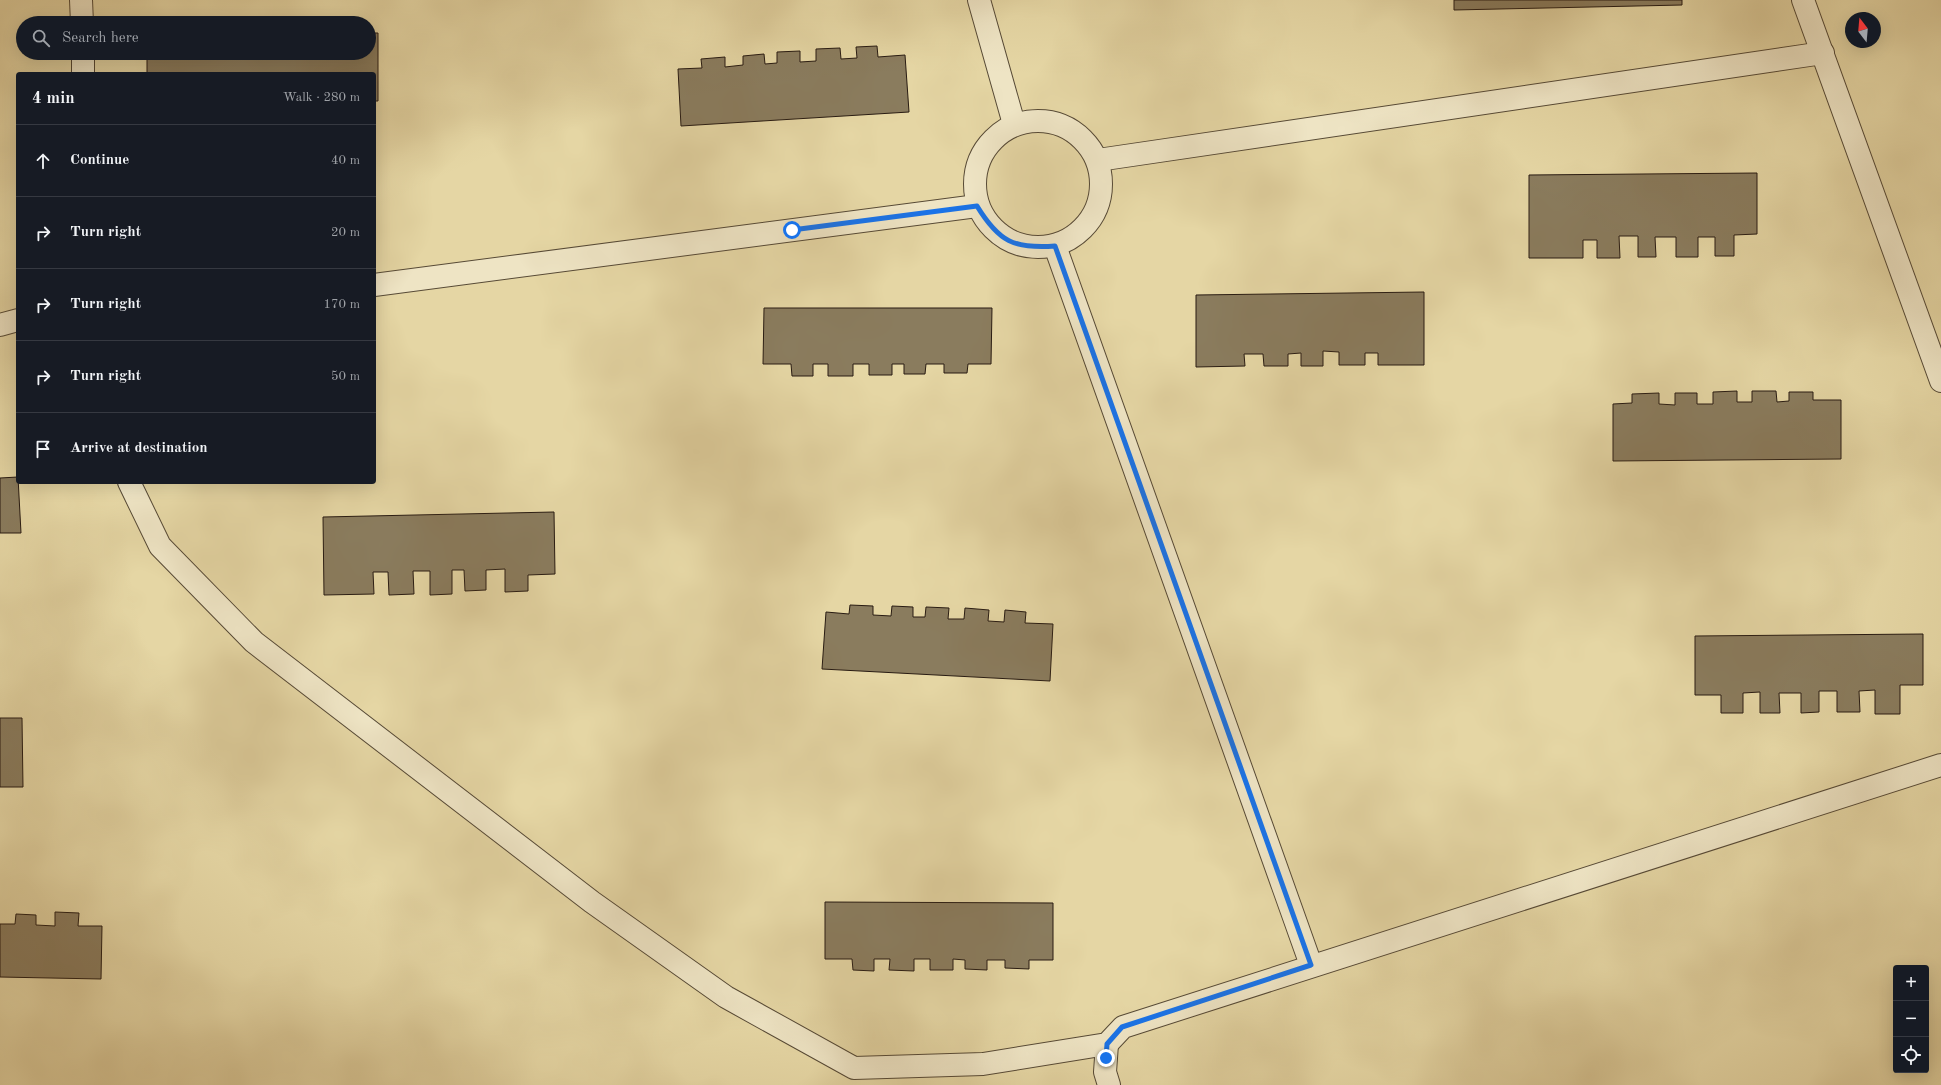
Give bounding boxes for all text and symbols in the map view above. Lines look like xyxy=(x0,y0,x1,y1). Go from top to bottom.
north arrow xyxy=(1845,12,1881,48)
search box xyxy=(16,16,376,60)
icon: search xyxy=(30,27,52,49)
text: Search here xyxy=(62,31,139,46)
text: 4 min xyxy=(32,90,75,107)
text: Walk · 280 m xyxy=(283,91,360,104)
icon: ahead xyxy=(32,150,54,172)
text: Continue xyxy=(70,153,129,168)
text: 40 m xyxy=(331,154,360,167)
route start xyxy=(783,221,801,239)
icon: right xyxy=(32,222,54,244)
text: Turn right xyxy=(70,225,141,240)
text: 20 m xyxy=(331,226,360,239)
icon: right xyxy=(32,294,54,316)
text: Turn right xyxy=(70,297,141,312)
text: 170 m xyxy=(323,298,360,311)
icon: right xyxy=(32,366,54,388)
text: Turn right xyxy=(70,369,141,384)
text: 50 m xyxy=(331,370,360,383)
icon: arrive xyxy=(32,438,54,460)
text: Arrive at destination xyxy=(70,441,208,456)
map controls xyxy=(1893,965,1929,1073)
button: + xyxy=(1893,965,1929,1001)
button: − xyxy=(1893,1001,1929,1037)
button: locate xyxy=(1893,1037,1929,1073)
route end xyxy=(1097,1049,1115,1067)

